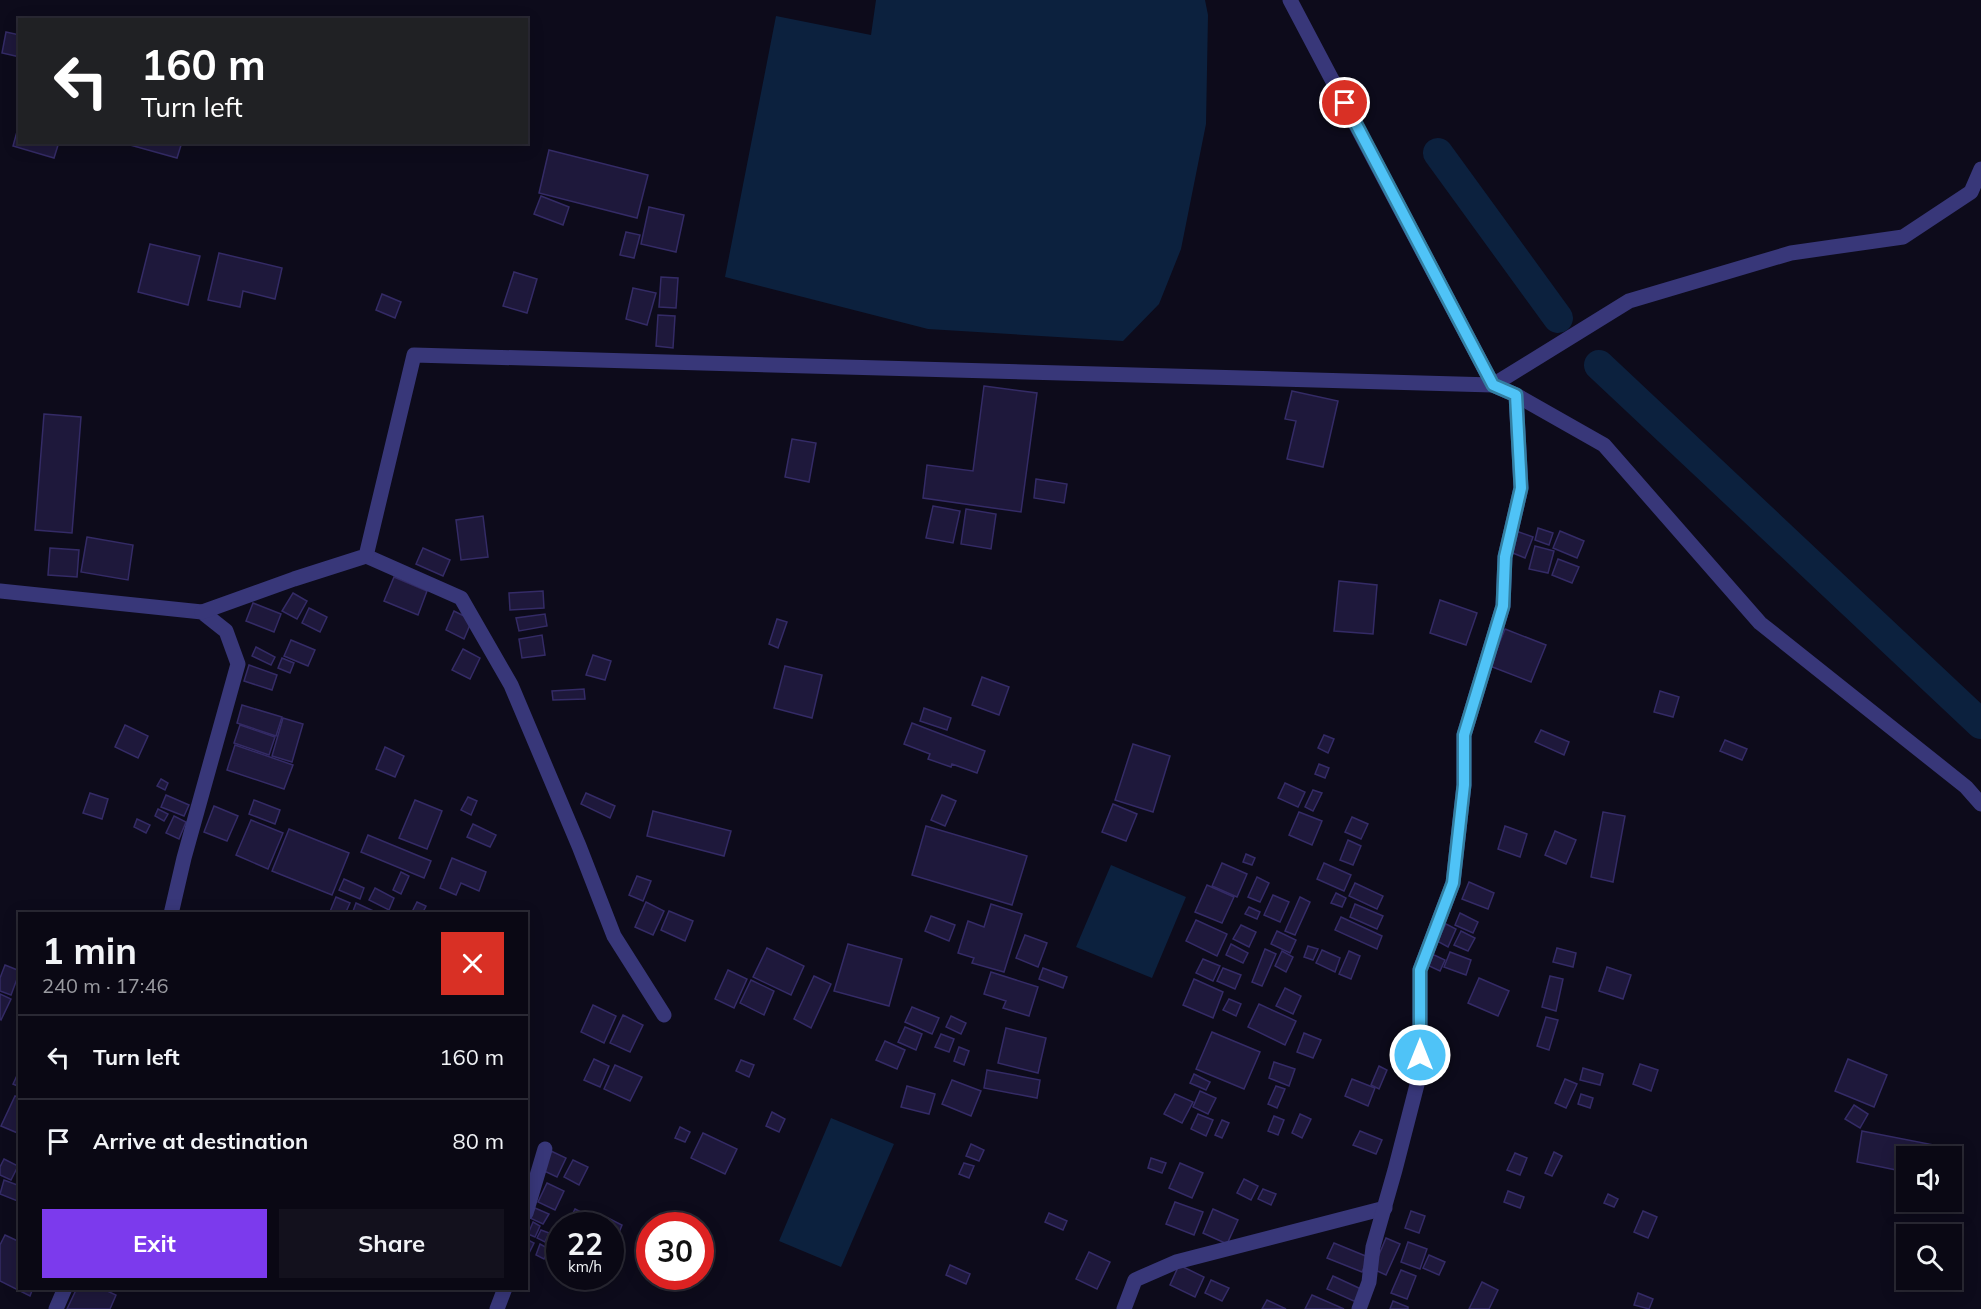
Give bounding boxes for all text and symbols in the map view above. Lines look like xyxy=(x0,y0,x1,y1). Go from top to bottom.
text: 160 m xyxy=(141,38,266,91)
icon: left xyxy=(42,42,120,120)
pin xyxy=(1319,77,1370,128)
icon: arrive xyxy=(1328,86,1361,119)
text: Turn left xyxy=(141,90,243,124)
text: 1 min xyxy=(42,928,137,973)
button: close xyxy=(441,932,504,995)
text: 240 m · 17:46 xyxy=(42,973,168,998)
position arrow xyxy=(1388,1023,1452,1087)
icon: left xyxy=(42,1041,75,1074)
text: Turn left xyxy=(93,1043,180,1071)
text: 160 m xyxy=(439,1043,504,1071)
icon: arrive xyxy=(42,1125,75,1158)
text: Arrive at destination xyxy=(93,1127,308,1155)
text: 80 m xyxy=(453,1127,504,1155)
map controls xyxy=(1896,1146,1962,1290)
button: sound xyxy=(1896,1146,1962,1212)
button: Exit xyxy=(42,1209,267,1278)
button: Share xyxy=(279,1209,504,1278)
speed limit sign: 30 xyxy=(636,1212,714,1290)
button: search xyxy=(1896,1224,1962,1290)
text: 22 xyxy=(567,1225,603,1263)
text: km/h xyxy=(568,1257,602,1276)

